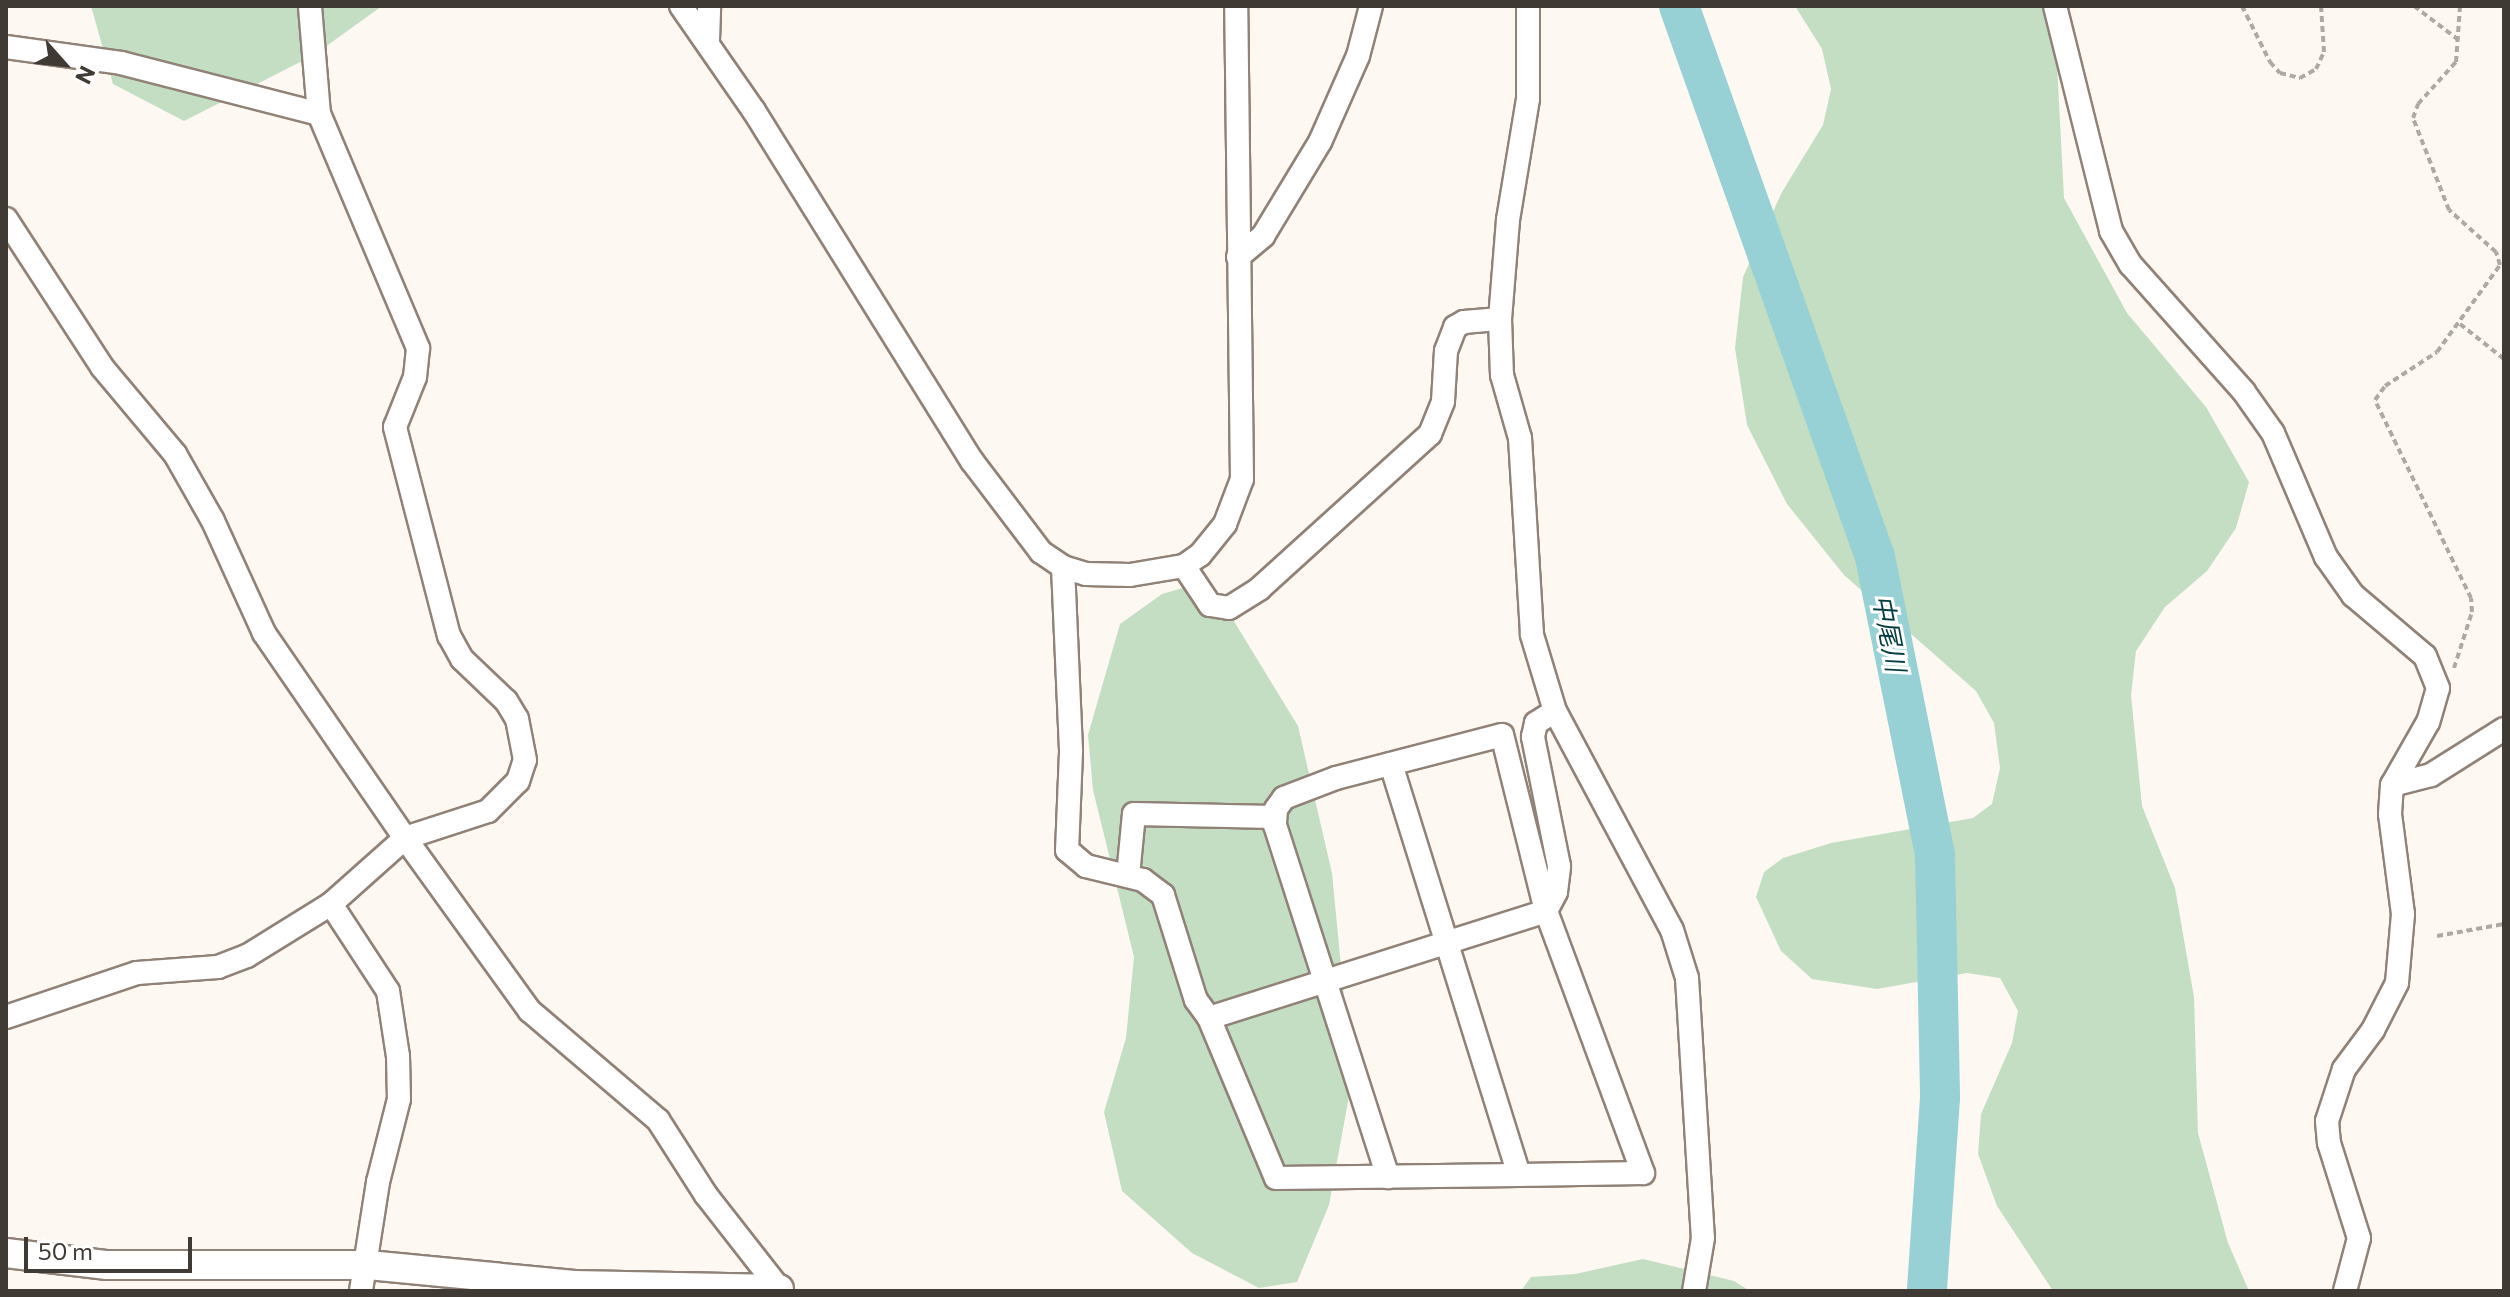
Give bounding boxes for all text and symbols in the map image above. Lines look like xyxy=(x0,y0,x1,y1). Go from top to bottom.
north arrow xyxy=(24,24,104,104)
text: N xyxy=(70,62,102,89)
water label: 中尾川 xyxy=(1867,592,1913,674)
scale bar xyxy=(28,1221,196,1271)
text: 50 m xyxy=(38,1236,93,1265)

